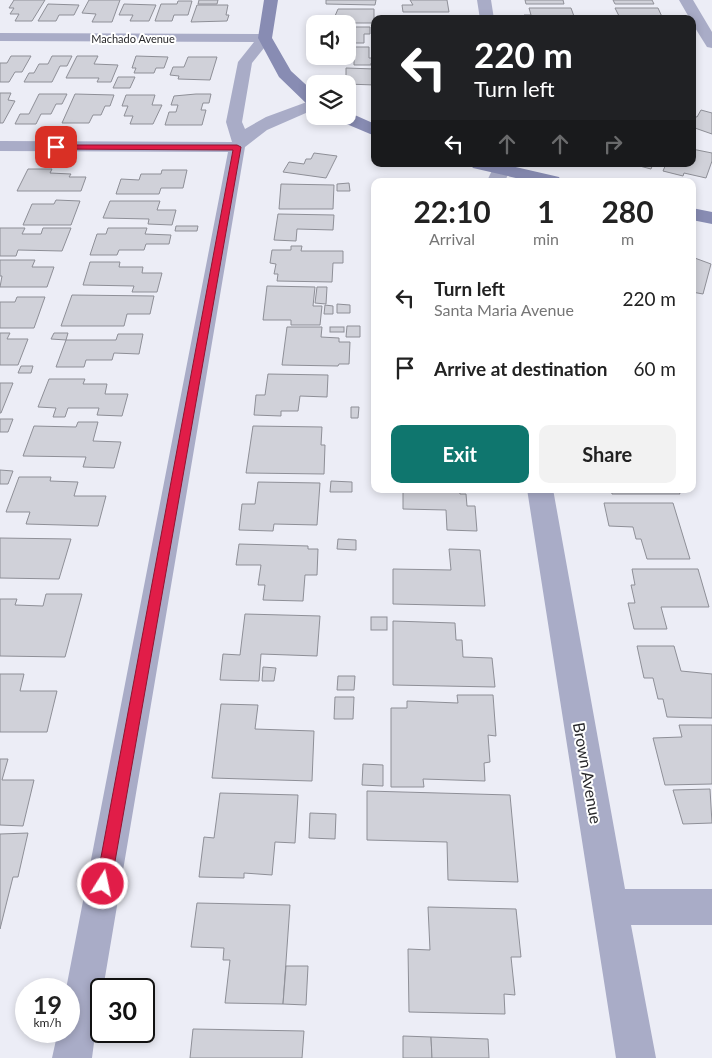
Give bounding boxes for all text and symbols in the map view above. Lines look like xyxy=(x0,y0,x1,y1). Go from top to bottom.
map controls xyxy=(306,15,356,125)
button: sound xyxy=(306,15,356,65)
street label: Machado Avenue xyxy=(91,32,175,45)
text: 220 m xyxy=(474,33,573,75)
icon: left xyxy=(391,35,456,100)
button: layers xyxy=(306,75,356,125)
text: Turn left xyxy=(474,75,555,102)
pin xyxy=(35,126,77,168)
icon: left xyxy=(440,130,468,158)
icon: ahead xyxy=(493,130,521,158)
icon: ahead xyxy=(546,130,574,158)
icon: right xyxy=(599,130,627,158)
icon: arrive xyxy=(42,133,70,161)
text: 22:10 xyxy=(413,193,491,229)
text: 1 xyxy=(537,193,555,229)
text: 280 xyxy=(601,193,654,229)
text: Arrival xyxy=(429,229,475,248)
text: min xyxy=(533,229,559,248)
text: m xyxy=(621,229,634,248)
text: Turn left xyxy=(434,277,505,300)
icon: left xyxy=(391,284,419,312)
text: 220 m xyxy=(622,287,676,310)
text: Santa Maria Avenue xyxy=(434,300,574,319)
icon: arrive xyxy=(391,354,419,382)
text: Arrive at destination xyxy=(434,357,607,380)
text: 60 m xyxy=(633,357,676,380)
button: Exit xyxy=(391,425,529,483)
button: Share xyxy=(539,425,676,483)
street label: Brown Avenue xyxy=(570,721,606,825)
position arrow xyxy=(76,857,128,909)
speed limit sign: 30 xyxy=(90,978,155,1043)
text: 19 xyxy=(33,989,62,1019)
text: km/h xyxy=(33,1015,62,1030)

